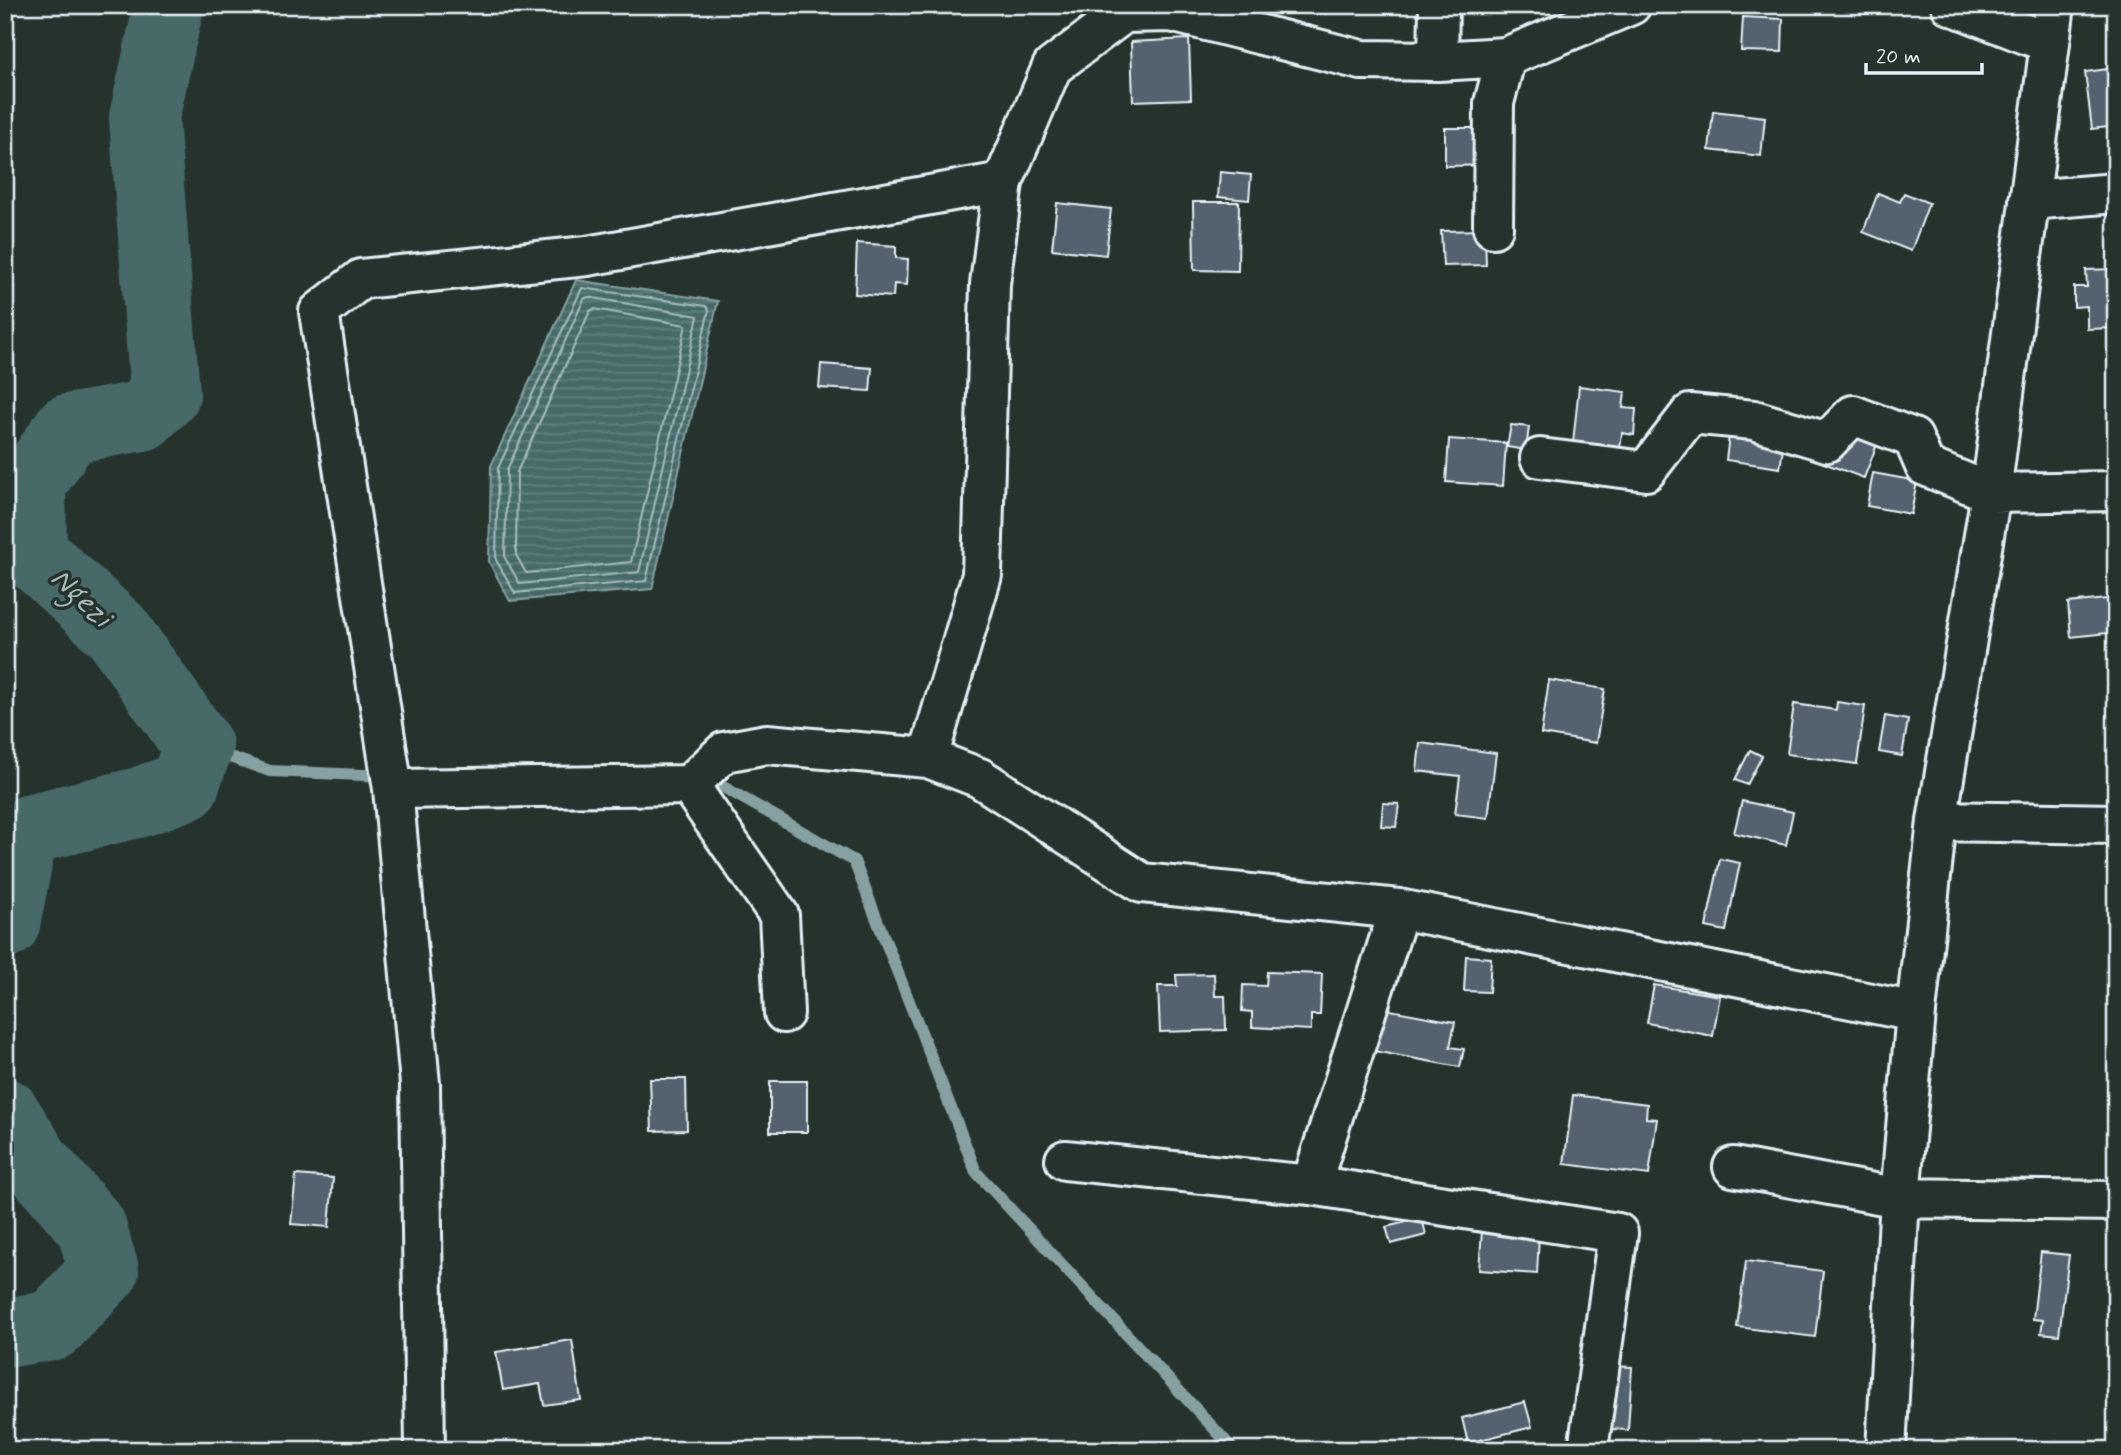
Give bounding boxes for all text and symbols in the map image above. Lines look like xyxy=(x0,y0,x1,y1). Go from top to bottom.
scale bar xyxy=(1866,32,1981,76)
text: 20 m xyxy=(1876,43,1921,71)
water label: Ngezi xyxy=(39,560,122,641)

